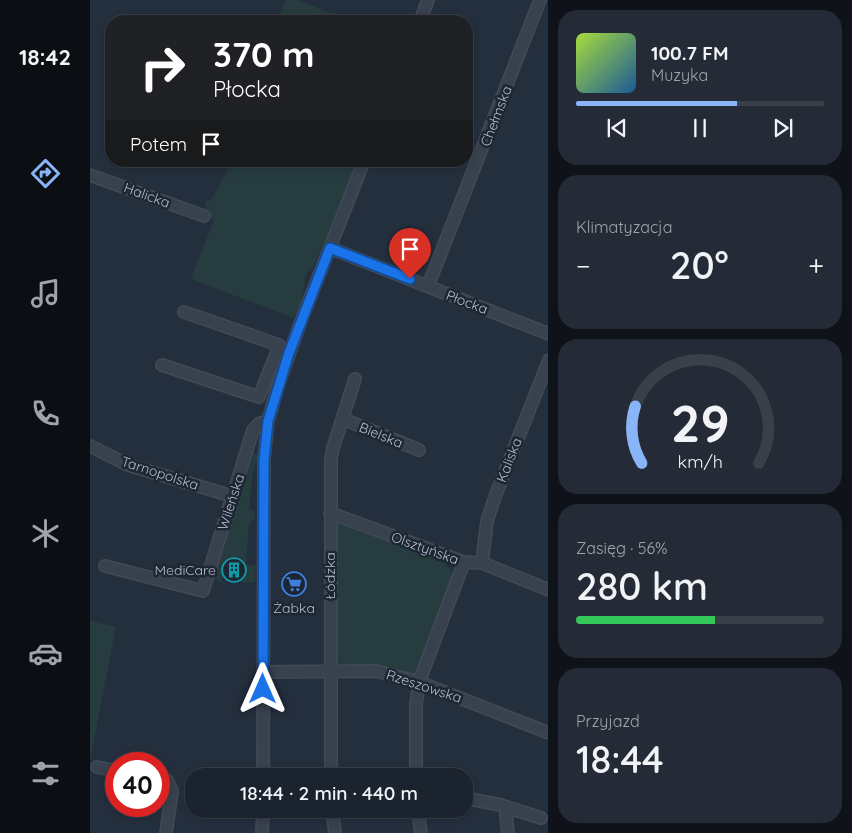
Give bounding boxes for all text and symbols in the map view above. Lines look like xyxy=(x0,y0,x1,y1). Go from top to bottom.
text: 370 m xyxy=(213,32,315,76)
icon: right xyxy=(130,35,195,100)
text: 100.7 FM xyxy=(651,41,728,65)
text: 18:42 xyxy=(19,43,71,71)
text: Muzyka xyxy=(651,65,708,85)
text: Płocka xyxy=(213,75,281,103)
street label: Chełmska xyxy=(476,83,516,149)
icon: previous xyxy=(603,114,631,142)
icon: pause xyxy=(686,114,714,142)
icon: next xyxy=(769,114,797,142)
icon: arrive xyxy=(197,130,225,158)
text: Potem xyxy=(130,132,187,156)
icon: directions xyxy=(28,156,63,191)
street label: Halicka xyxy=(121,178,173,212)
text: Klimatyzacja xyxy=(576,217,672,237)
pin xyxy=(389,228,431,279)
icon: arrive xyxy=(396,235,424,263)
text: 20° xyxy=(670,241,729,289)
text: − xyxy=(576,248,591,283)
text: + xyxy=(808,248,824,283)
icon: music xyxy=(28,276,63,311)
street label: Płocka xyxy=(444,286,490,318)
text: 29 xyxy=(670,390,730,455)
icon: phone xyxy=(28,396,63,431)
street label: Bielska xyxy=(356,418,406,452)
street label: Kaliska xyxy=(492,435,526,485)
text: km/h xyxy=(677,450,723,472)
street label: Tarnopolska xyxy=(119,452,201,494)
street label: Wileńska xyxy=(213,472,249,532)
icon: climate xyxy=(28,516,63,551)
street label: Olsztyńska xyxy=(389,527,461,569)
text: Zasięg · 56% xyxy=(576,538,667,558)
street label: Łódzka xyxy=(321,552,339,600)
building icon: MediCare xyxy=(221,557,247,583)
place label: MediCare xyxy=(154,561,216,579)
text: 280 km xyxy=(576,562,708,610)
supermarket icon: Żabka xyxy=(281,571,307,597)
place label: Żabka xyxy=(273,599,315,617)
icon: car xyxy=(28,636,63,671)
position arrow xyxy=(236,662,288,714)
street label: Rzeszowska xyxy=(384,665,464,707)
text: Przyjazd xyxy=(576,711,640,731)
text: 18:44 xyxy=(576,735,664,783)
speed limit sign: 40 xyxy=(105,752,170,817)
icon: filters xyxy=(28,756,63,791)
text: 18:44 · 2 min · 440 m xyxy=(240,781,418,805)

